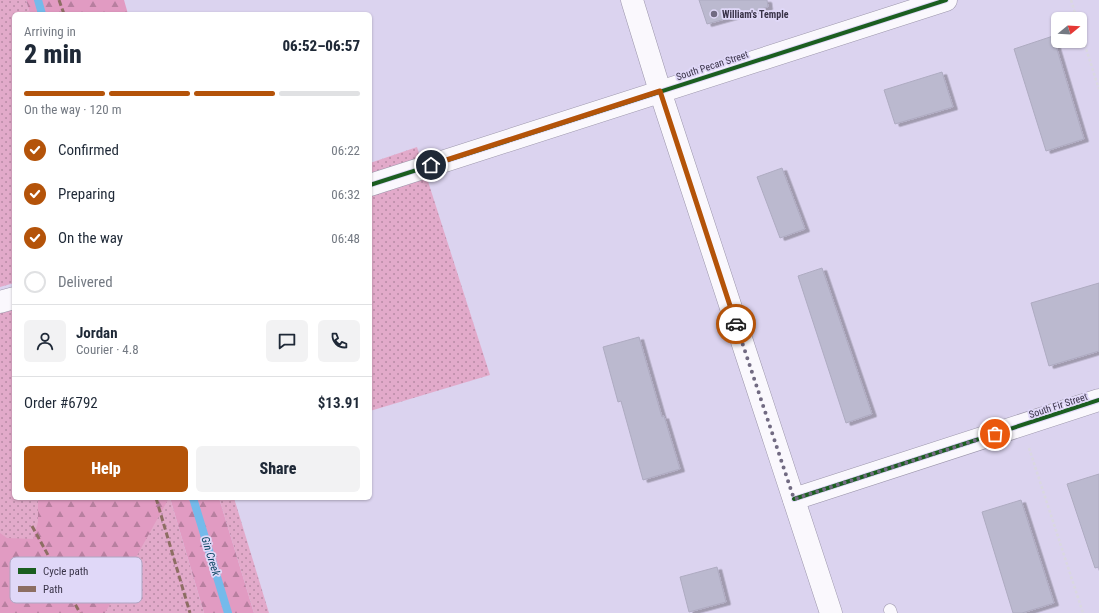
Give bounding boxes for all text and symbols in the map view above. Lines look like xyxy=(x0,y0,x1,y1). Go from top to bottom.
marker: William's Temple xyxy=(709,9,719,19)
place label: William's Temple xyxy=(722,9,789,20)
north arrow xyxy=(1051,12,1087,48)
map controls xyxy=(1051,12,1087,48)
text: Arriving in xyxy=(24,24,76,39)
text: 06:52–06:57 xyxy=(282,37,360,55)
text: 2 min xyxy=(24,39,82,69)
street label: South Pecan Street xyxy=(675,49,750,82)
text: On the way · 120 m xyxy=(24,102,121,117)
icon: check xyxy=(24,139,46,161)
text: Confirmed xyxy=(58,141,119,159)
text: 06:22 xyxy=(331,143,360,158)
pin xyxy=(414,148,448,182)
icon: home xyxy=(420,154,442,176)
icon: check xyxy=(24,183,46,205)
text: Preparing xyxy=(58,185,115,203)
text: 06:32 xyxy=(331,187,360,202)
icon: check xyxy=(24,227,46,249)
text: On the way xyxy=(58,229,123,247)
text: 06:48 xyxy=(331,231,360,246)
text: Delivered xyxy=(58,273,113,291)
courier xyxy=(716,304,756,344)
icon: car xyxy=(725,313,747,335)
button: person xyxy=(24,320,66,362)
button: chat xyxy=(266,320,308,362)
button: phone xyxy=(318,320,360,362)
text: Jordan xyxy=(76,324,118,342)
text: Courier · 4.8 xyxy=(76,342,139,357)
street label: South Fir Street xyxy=(1027,391,1089,420)
text: Order #6792 xyxy=(24,394,98,412)
text: $13.91 xyxy=(318,394,360,412)
pin xyxy=(978,417,1012,451)
icon: bag xyxy=(984,423,1006,445)
button: Help xyxy=(24,446,188,492)
button: Share xyxy=(196,446,360,492)
water label: Gin Creek xyxy=(198,535,223,578)
legend xyxy=(10,557,142,603)
text: Cycle path xyxy=(43,565,88,578)
text: Path xyxy=(43,583,63,596)

